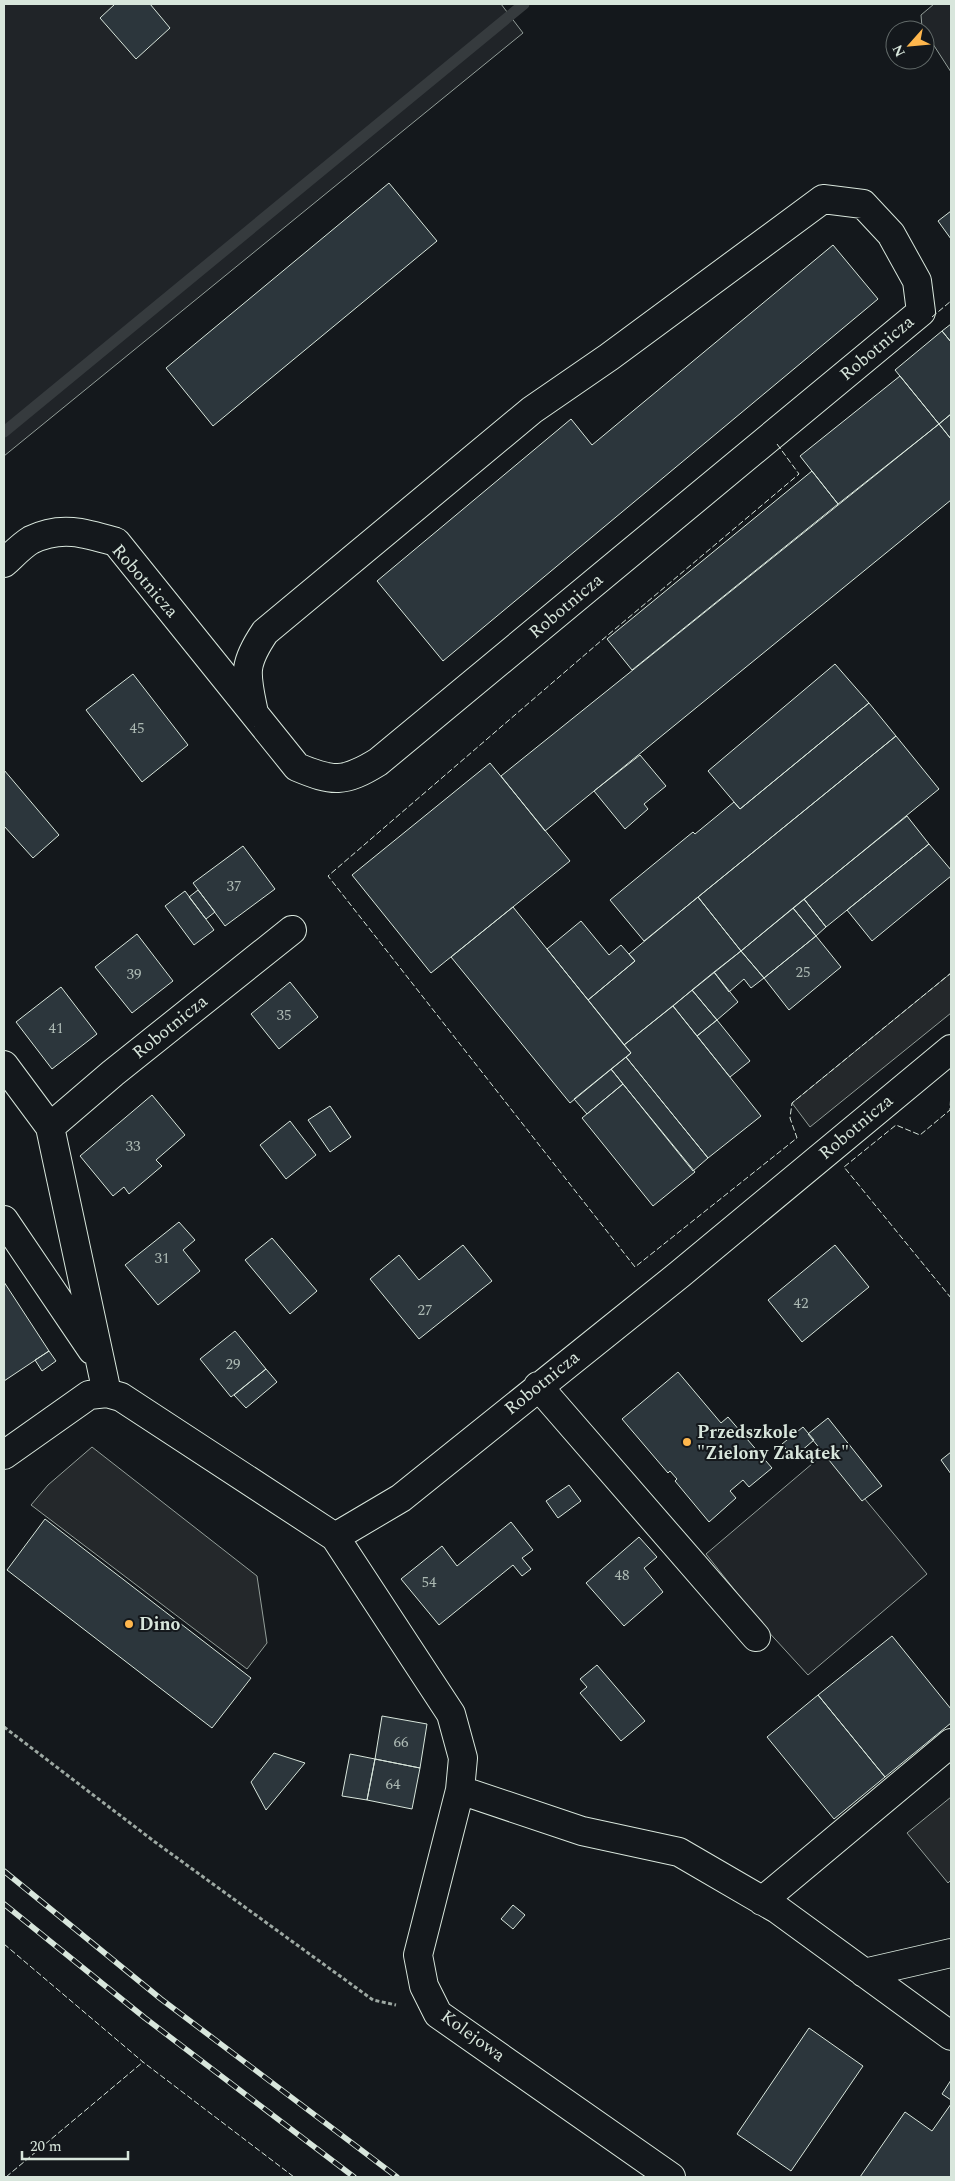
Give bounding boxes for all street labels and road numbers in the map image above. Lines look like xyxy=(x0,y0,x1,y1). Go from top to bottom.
street label: Robotnicza xyxy=(834,309,920,387)
street label: Robotnicza xyxy=(105,538,185,624)
street label: Robotnicza xyxy=(523,567,609,645)
street label: Robotnicza xyxy=(126,988,214,1066)
street label: Robotnicza xyxy=(813,1088,899,1166)
street label: Robotnicza xyxy=(498,1344,586,1422)
street label: Kolejowa xyxy=(435,2003,511,2069)

